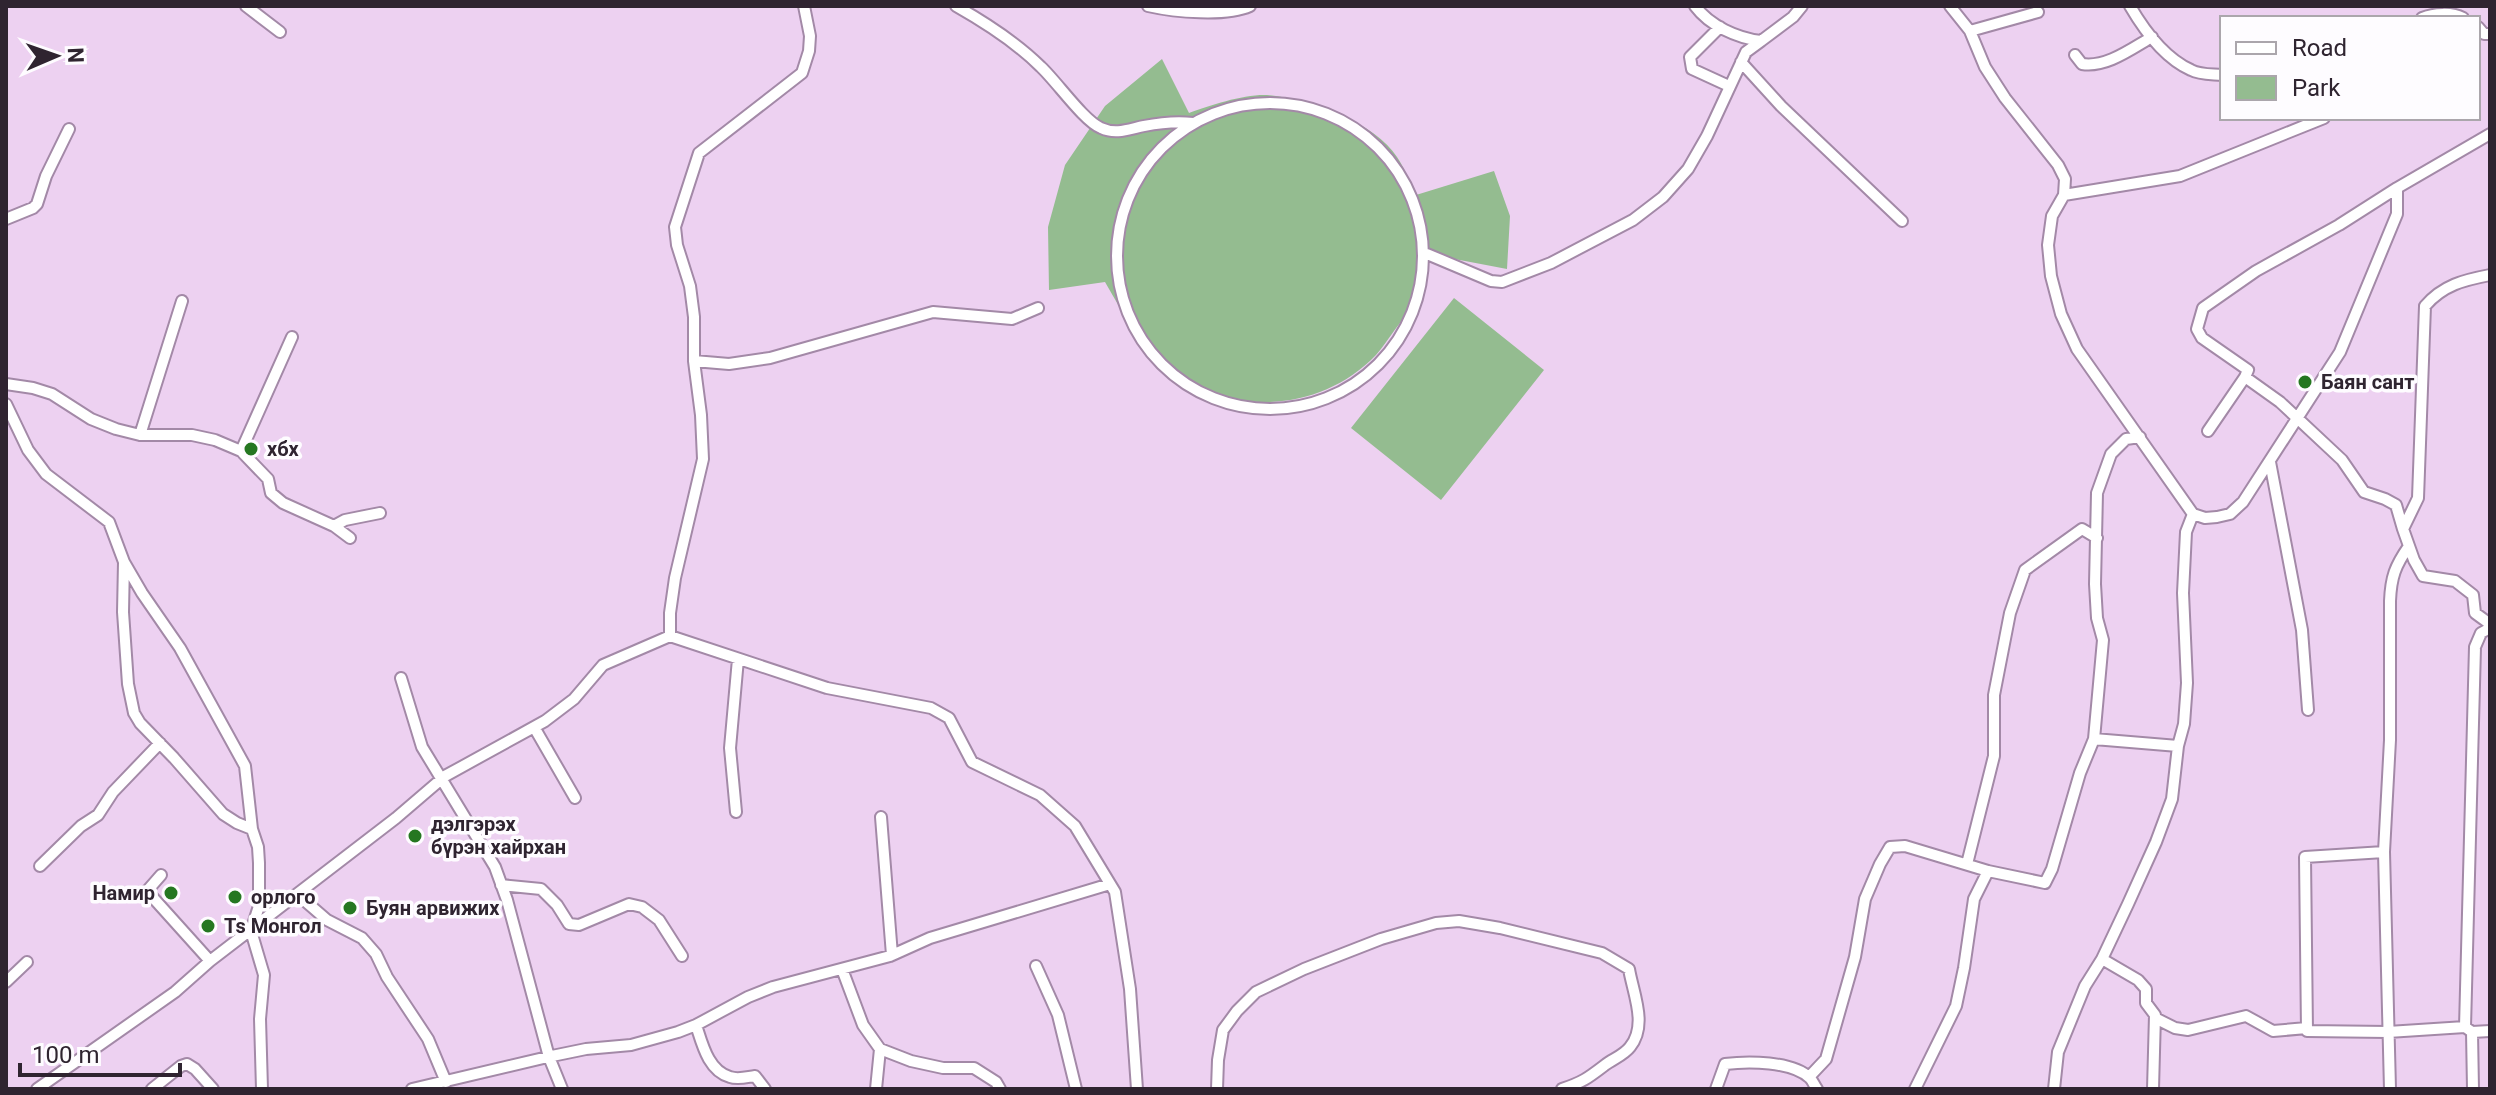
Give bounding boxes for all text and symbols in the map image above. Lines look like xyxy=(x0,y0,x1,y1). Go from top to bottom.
north arrow xyxy=(16,16,96,96)
legend xyxy=(2220,16,2480,120)
text: Road xyxy=(2292,34,2347,62)
text: N xyxy=(63,47,88,64)
text: Park xyxy=(2292,74,2341,102)
place label: Баян сант xyxy=(2321,370,2414,394)
marker: Баян сант xyxy=(2296,373,2314,391)
place label: хбх xyxy=(267,437,299,461)
marker: хбх xyxy=(242,440,260,458)
place label: дэлгэрэх бүрэн хайрхан xyxy=(431,812,566,859)
marker: дэлгэрэх бүрэн хайрхан xyxy=(406,827,424,845)
place label: Намир xyxy=(92,881,155,905)
marker: Намир xyxy=(162,884,180,902)
place label: орлого xyxy=(251,885,316,909)
marker: орлого xyxy=(226,888,244,906)
place label: Буян арвижих xyxy=(366,896,500,920)
marker: Буян арвижих xyxy=(341,899,359,917)
place label: Ts Монгол xyxy=(224,914,322,938)
marker: Ts Монгол xyxy=(199,917,217,935)
scale bar xyxy=(20,1027,180,1077)
text: 100 m xyxy=(32,1041,99,1069)

